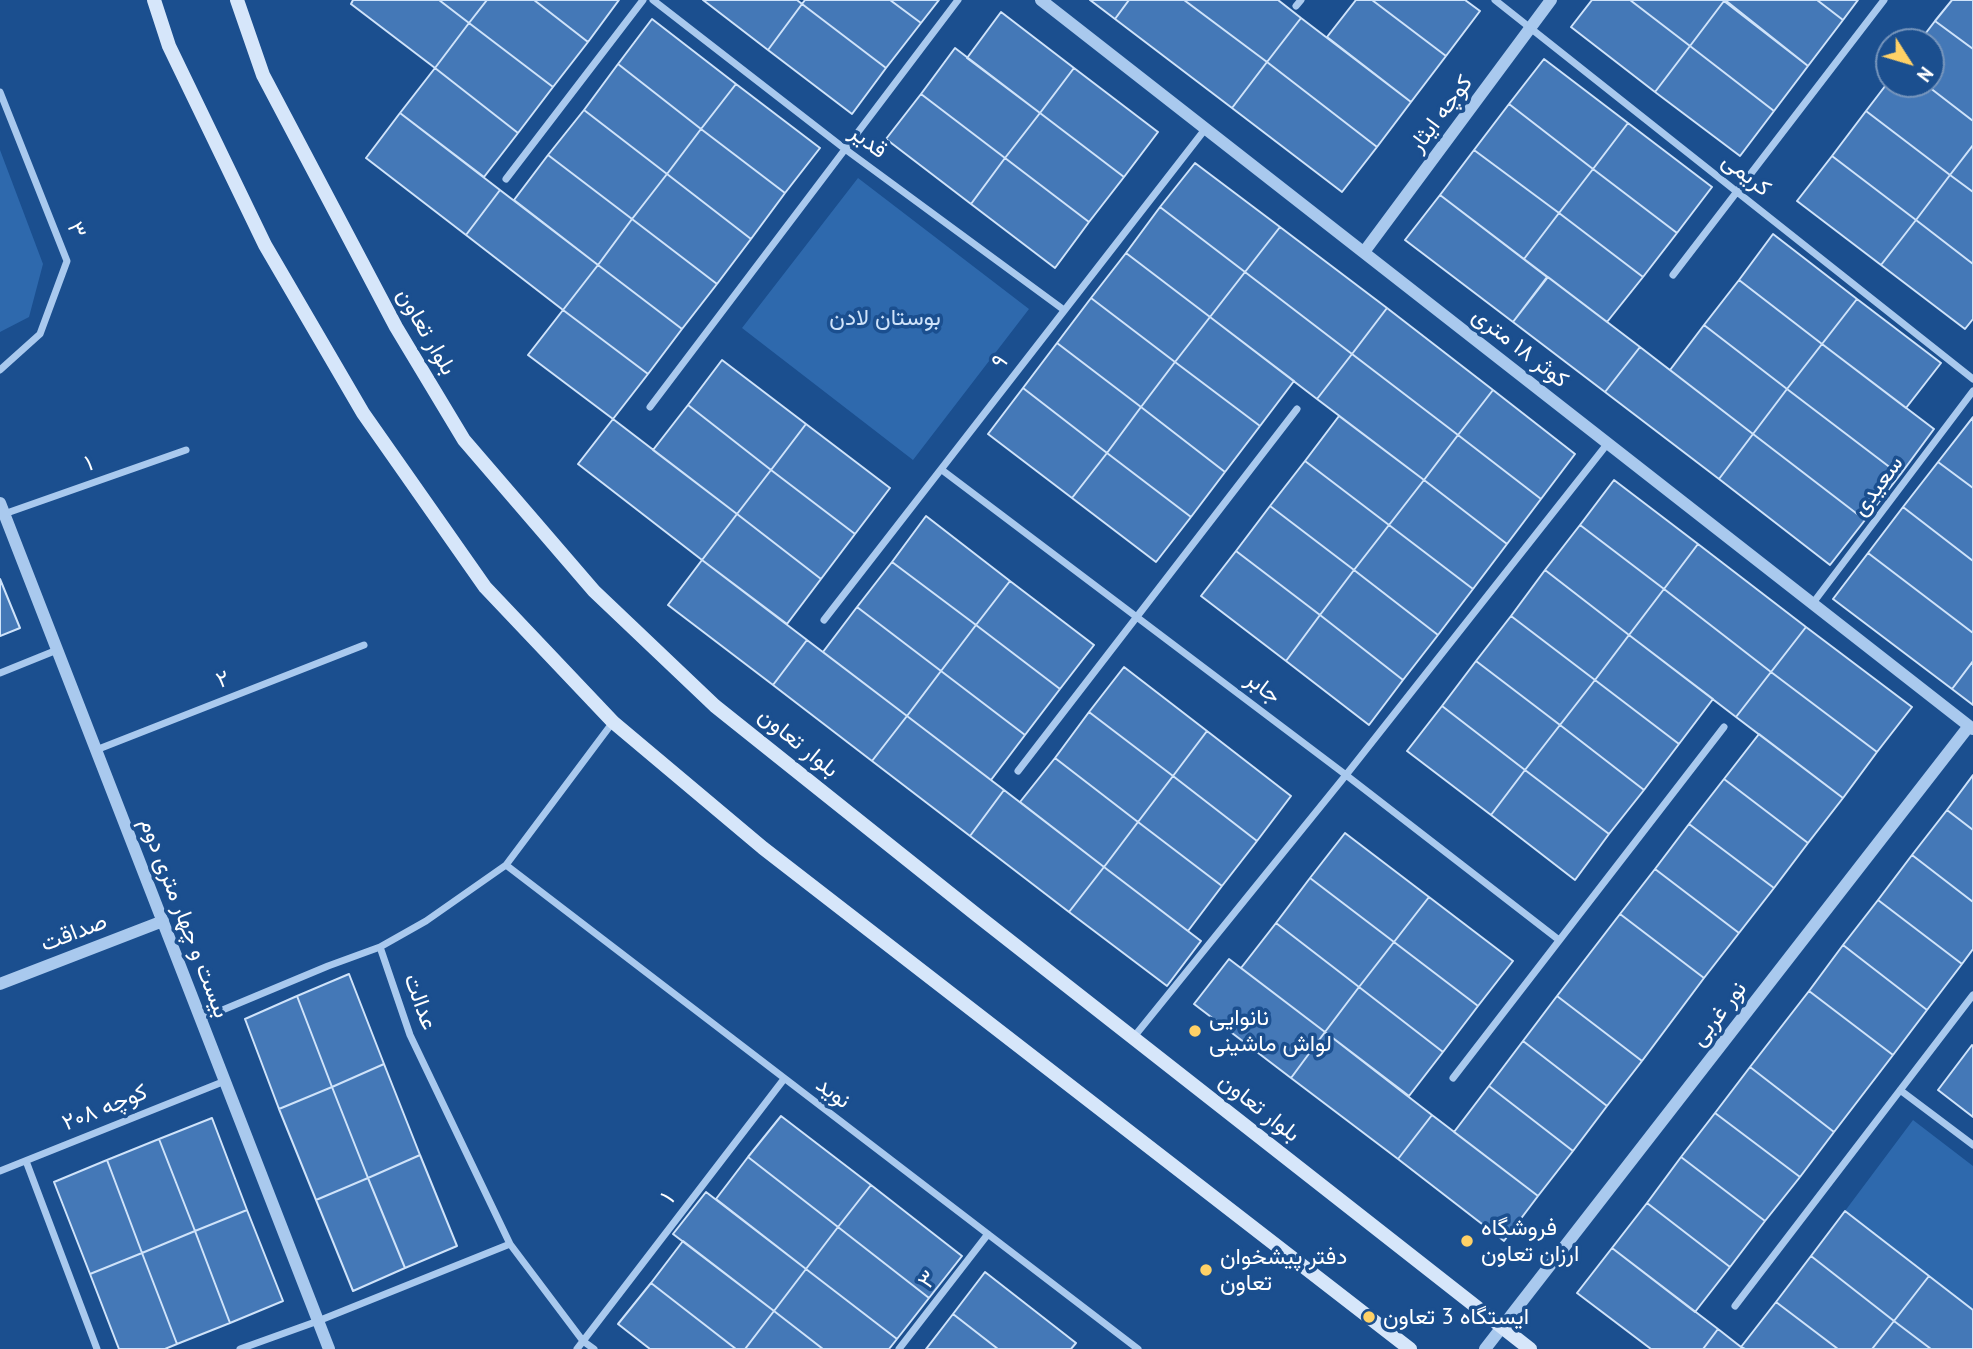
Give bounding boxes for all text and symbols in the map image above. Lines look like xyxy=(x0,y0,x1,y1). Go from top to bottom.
north arrow xyxy=(1875,28,1945,98)
text: N xyxy=(1912,62,1939,87)
street label: کوچه ایثار xyxy=(1403,70,1479,158)
street label: قدیر xyxy=(844,119,892,165)
street label: کریمی xyxy=(1716,147,1776,203)
street label: ۳ xyxy=(60,218,92,242)
street label: بلوار تعاون xyxy=(390,284,462,380)
street label: کوثر ۱۸ متری xyxy=(1466,302,1574,394)
park label: بوستان لادن xyxy=(829,304,941,332)
street label: ۹ xyxy=(986,349,1014,375)
street label: ۱ xyxy=(81,450,97,478)
street label: سعیدی xyxy=(1846,451,1910,521)
street label: ۲ xyxy=(212,665,234,695)
street label: جابر xyxy=(1240,666,1286,710)
street label: بلوار تعاون xyxy=(752,702,844,784)
street label: بیست و چهار متری دوم xyxy=(133,814,235,1022)
street label: صداقت xyxy=(37,908,111,958)
street label: عدالت xyxy=(397,970,443,1034)
street label: نور غربی xyxy=(1685,976,1753,1052)
place label: نانوایی لواش ماشینی xyxy=(1209,1004,1332,1058)
marker: نانوایی لواش ماشینی xyxy=(1187,1023,1203,1039)
street label: بلوار تعاون xyxy=(1213,1068,1305,1148)
street label: نوید xyxy=(810,1071,856,1115)
street label: کوچه ۲۰۸ xyxy=(58,1078,152,1138)
street label: ۱ xyxy=(655,1187,681,1209)
place label: فروشگاه ارزان تعاون xyxy=(1481,1214,1579,1268)
marker: فروشگاه ارزان تعاون xyxy=(1459,1233,1475,1249)
place label: دفتر پیشخوان تعاون xyxy=(1220,1243,1347,1297)
marker: دفتر پیشخوان تعاون xyxy=(1198,1262,1214,1278)
street label: ۳ xyxy=(912,1266,944,1294)
place label: ایستگاه 3 تعاون xyxy=(1383,1303,1529,1331)
marker: ایستگاه 3 تعاون xyxy=(1361,1309,1377,1325)

